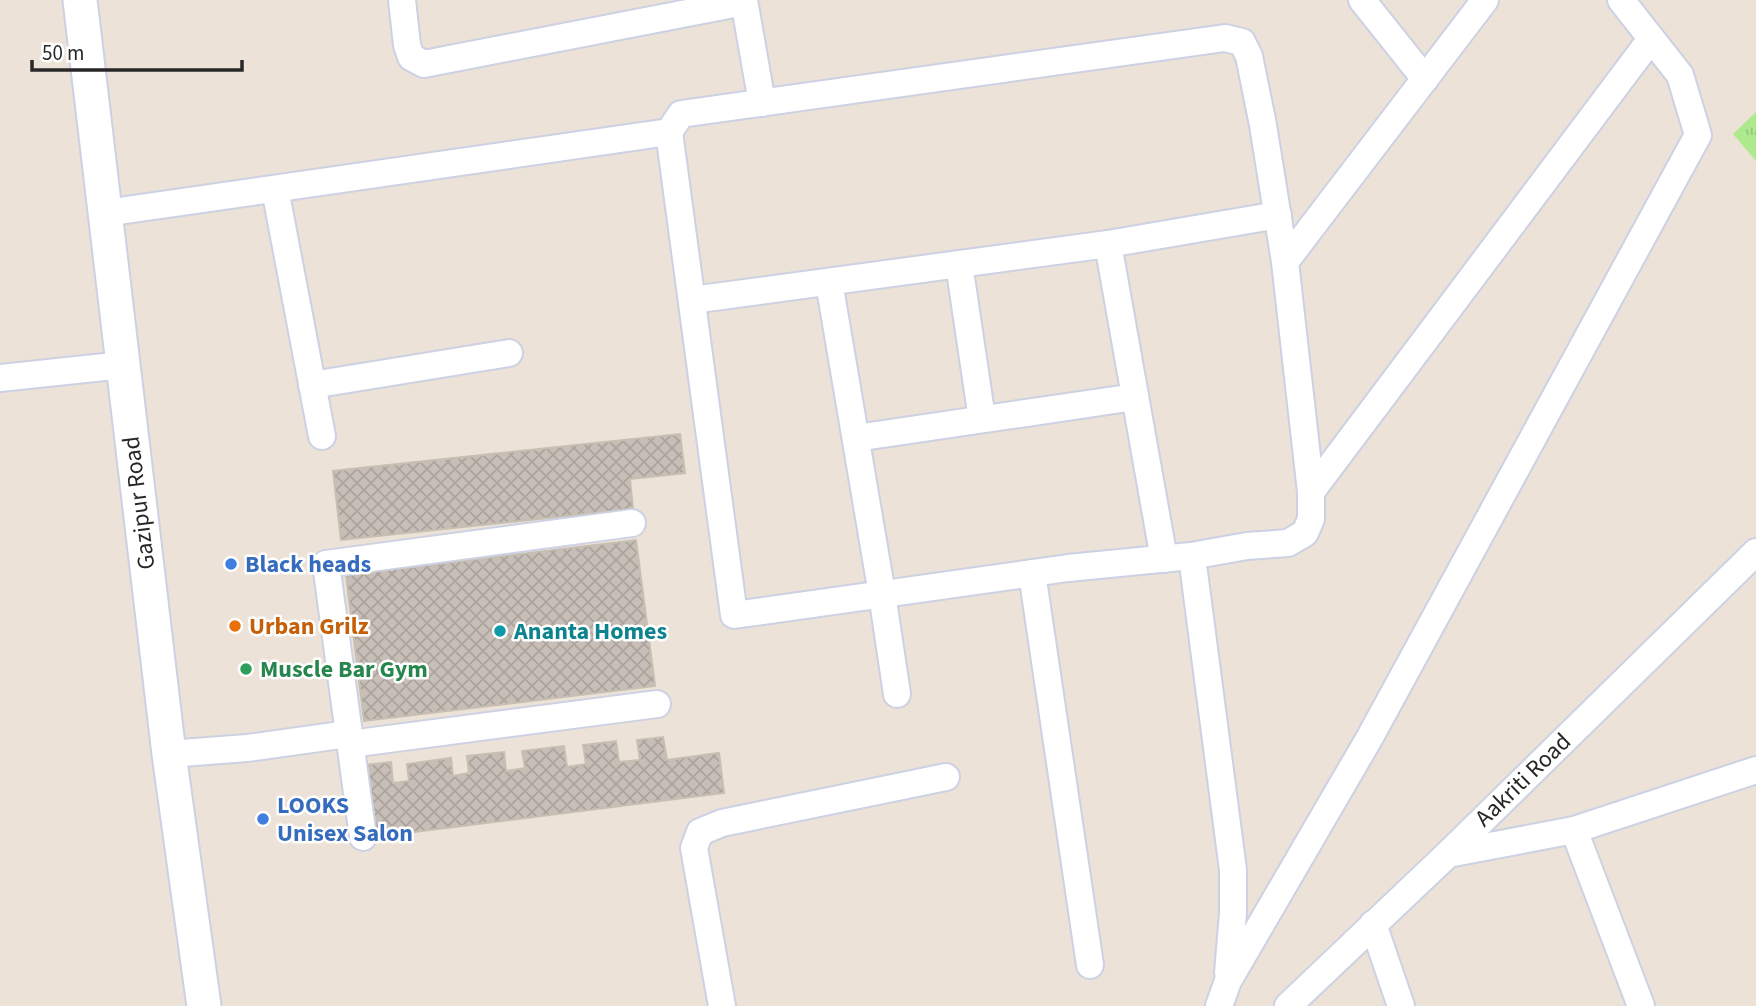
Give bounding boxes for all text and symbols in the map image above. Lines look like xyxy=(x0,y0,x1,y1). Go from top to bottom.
scale bar xyxy=(32,28,242,72)
text: 50 m xyxy=(42,38,84,68)
street label: Gazipur Road xyxy=(113,434,165,572)
place label: Black heads xyxy=(245,547,371,582)
marker: Black heads xyxy=(223,556,239,572)
place label: Urban Grilz xyxy=(249,609,369,644)
place label: Ananta Homes xyxy=(513,614,667,649)
marker: Urban Grilz xyxy=(227,618,243,634)
marker: Ananta Homes xyxy=(492,623,508,639)
place label: Muscle Bar Gym xyxy=(260,652,428,687)
marker: Muscle Bar Gym xyxy=(238,661,254,677)
street label: Aakriti Road xyxy=(1467,725,1579,835)
place label: LOOKS Unisex Salon xyxy=(277,788,413,851)
marker: LOOKS Unisex Salon xyxy=(255,811,271,827)

